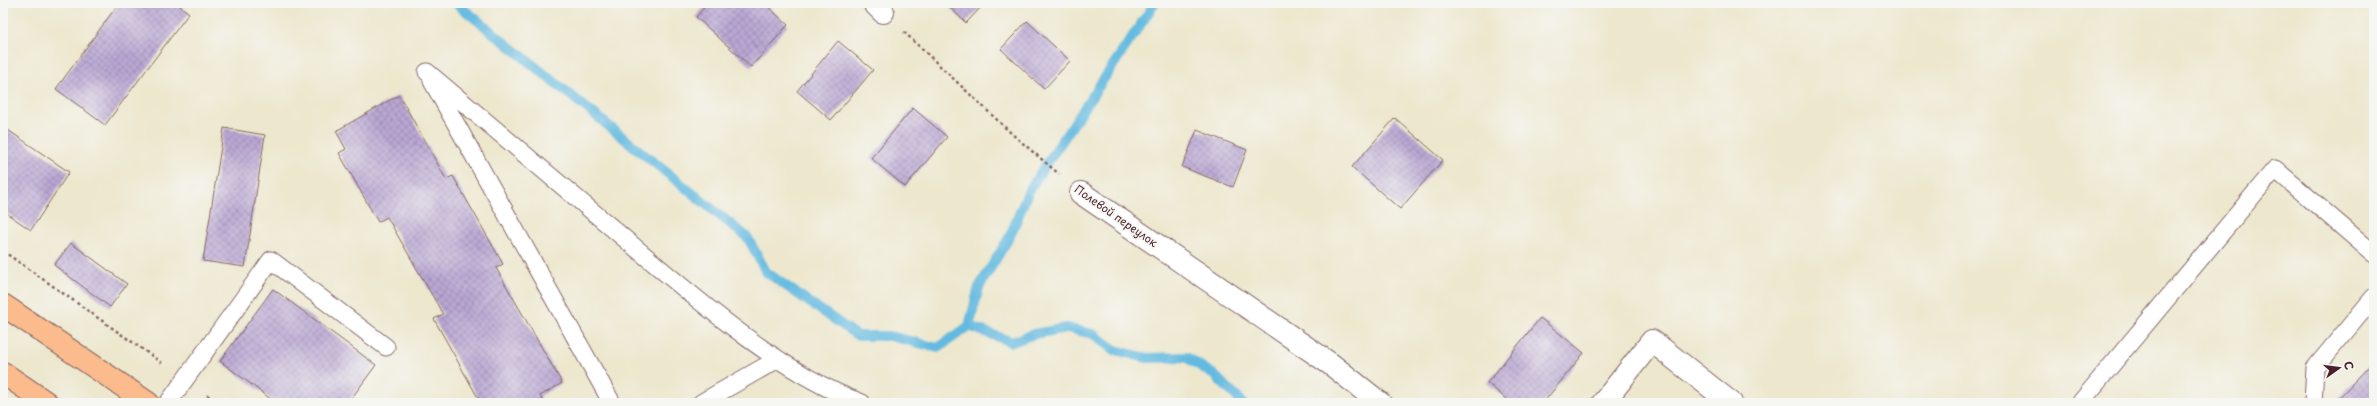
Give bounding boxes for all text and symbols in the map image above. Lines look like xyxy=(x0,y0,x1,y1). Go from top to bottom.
street label: Полевой переулок xyxy=(1071,180,1162,251)
north arrow xyxy=(2319,348,2359,388)
text: С xyxy=(2340,359,2358,372)

